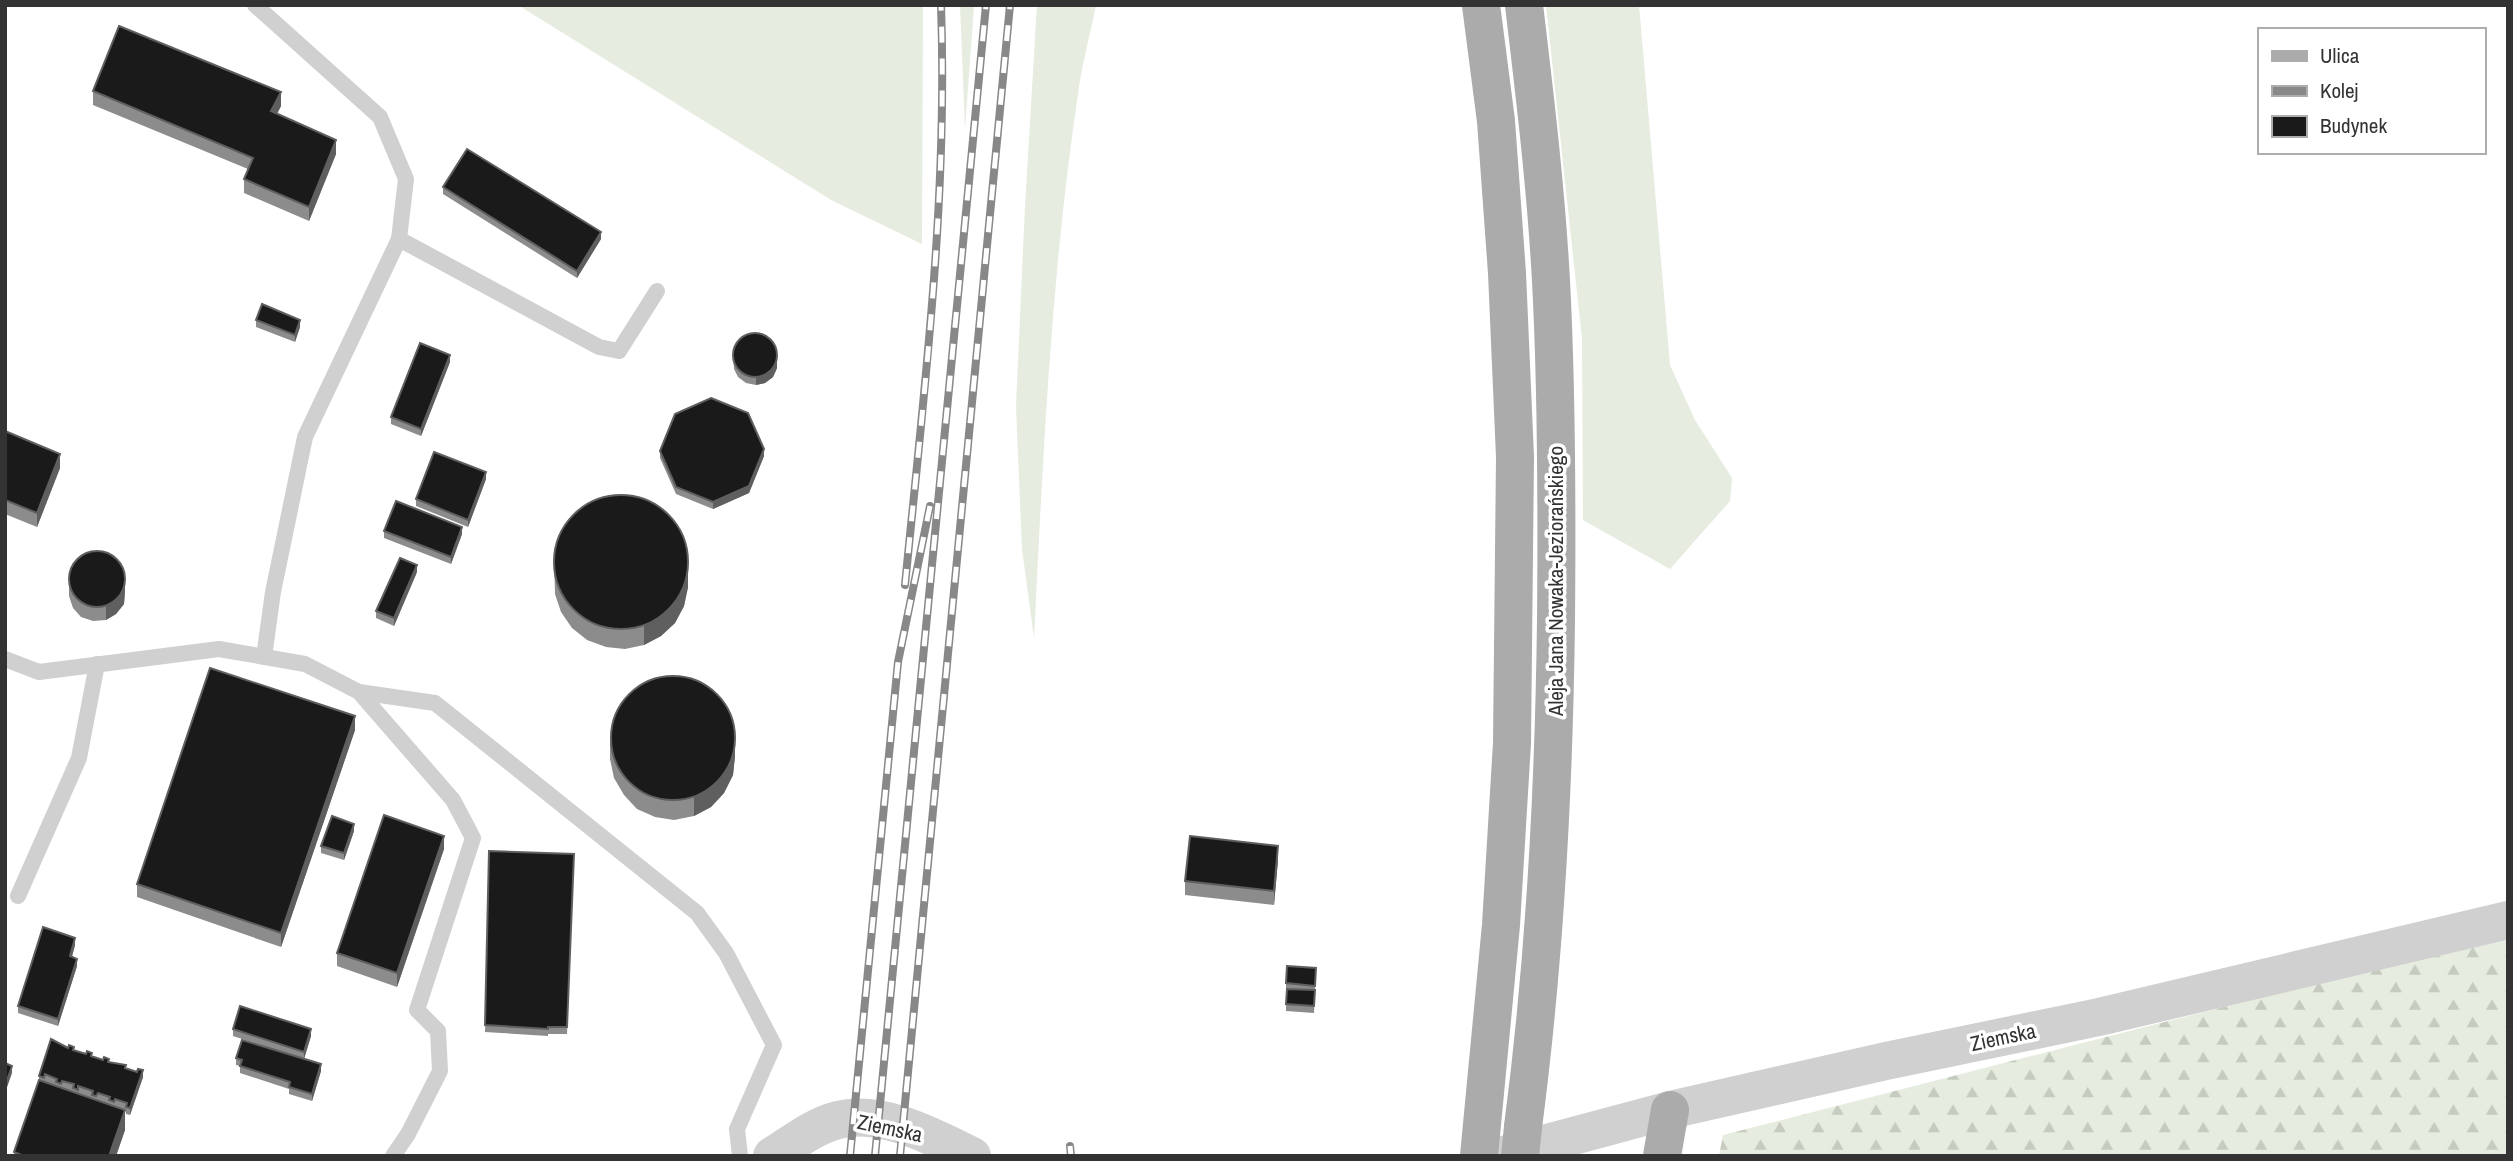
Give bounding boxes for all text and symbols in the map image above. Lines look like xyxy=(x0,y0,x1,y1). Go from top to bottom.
legend xyxy=(2258,28,2485,154)
text: Ulica xyxy=(2320,41,2360,70)
text: Kolej xyxy=(2320,76,2358,105)
text: Budynek xyxy=(2320,111,2387,140)
street label: Aleja Jana Nowaka-Jeziorańskiego xyxy=(1541,446,1570,717)
street label: Ziemska xyxy=(1968,1016,2039,1058)
street label: Ziemska xyxy=(855,1107,926,1149)

